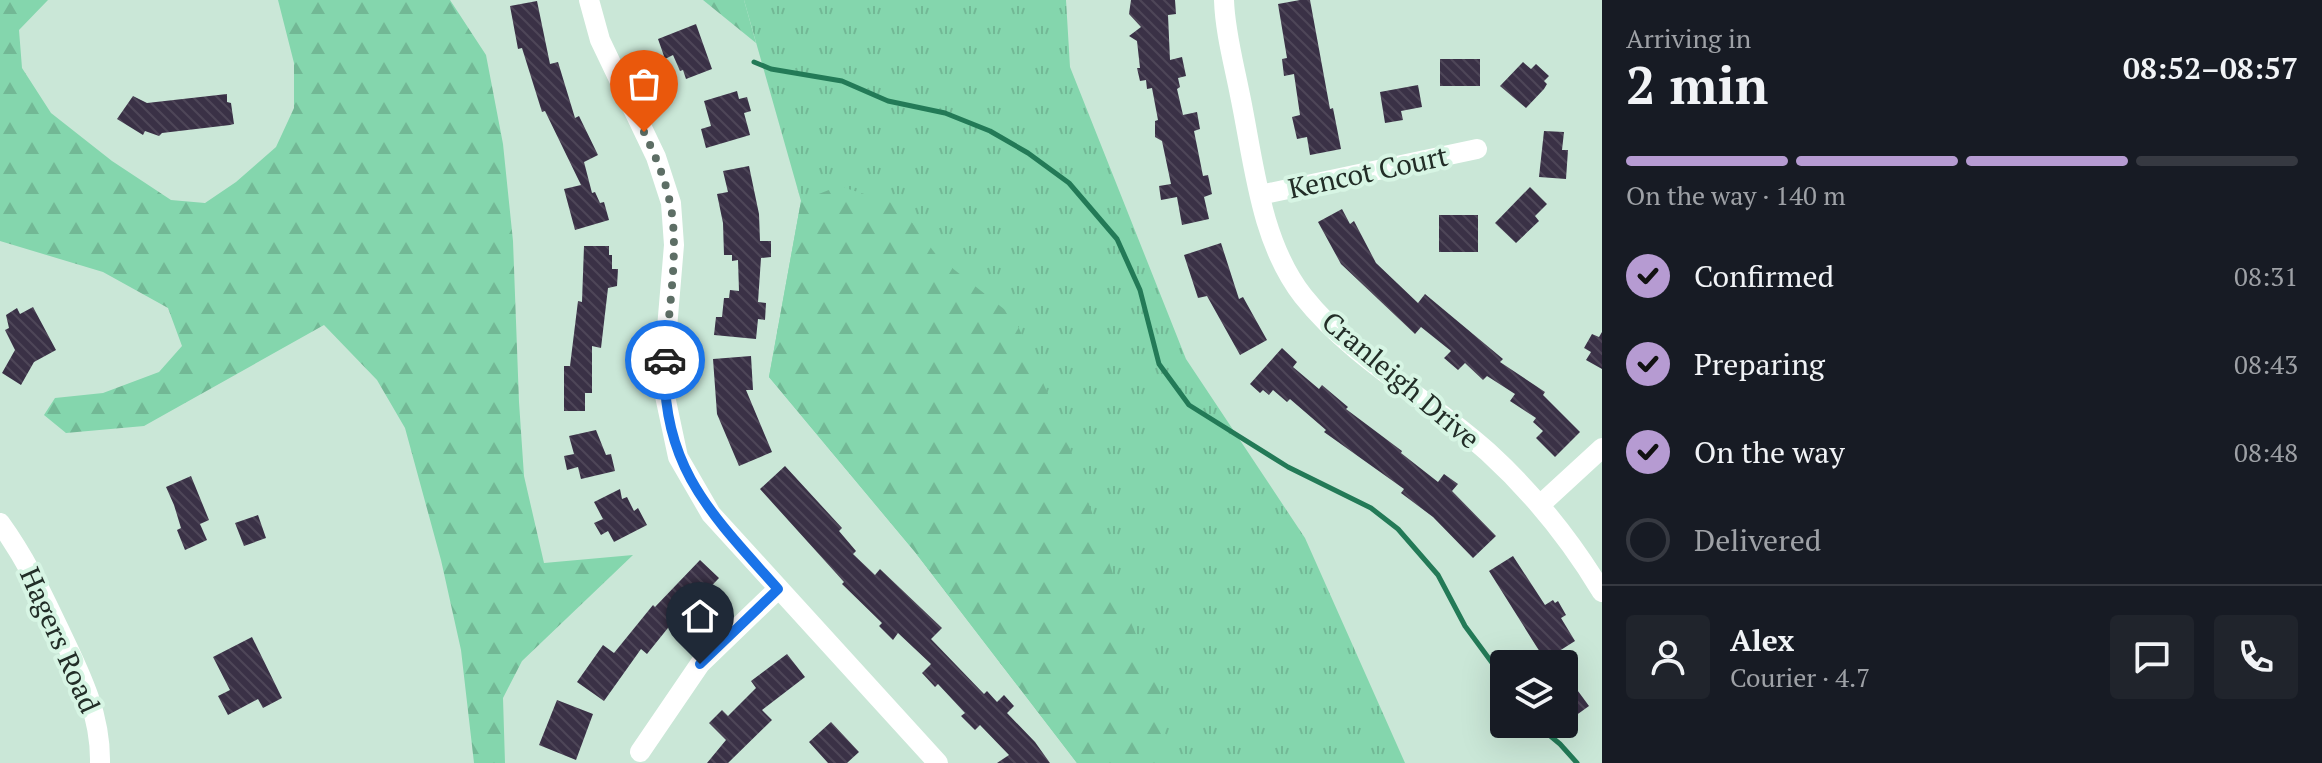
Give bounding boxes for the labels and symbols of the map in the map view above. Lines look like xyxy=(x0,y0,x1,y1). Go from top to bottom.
pin xyxy=(610,50,678,132)
street label: Kencot Court xyxy=(1285,136,1452,206)
street label: Cranleigh Drive xyxy=(1315,303,1488,457)
courier xyxy=(625,320,705,400)
street label: Hagers Road xyxy=(12,561,109,718)
pin xyxy=(666,582,734,664)

